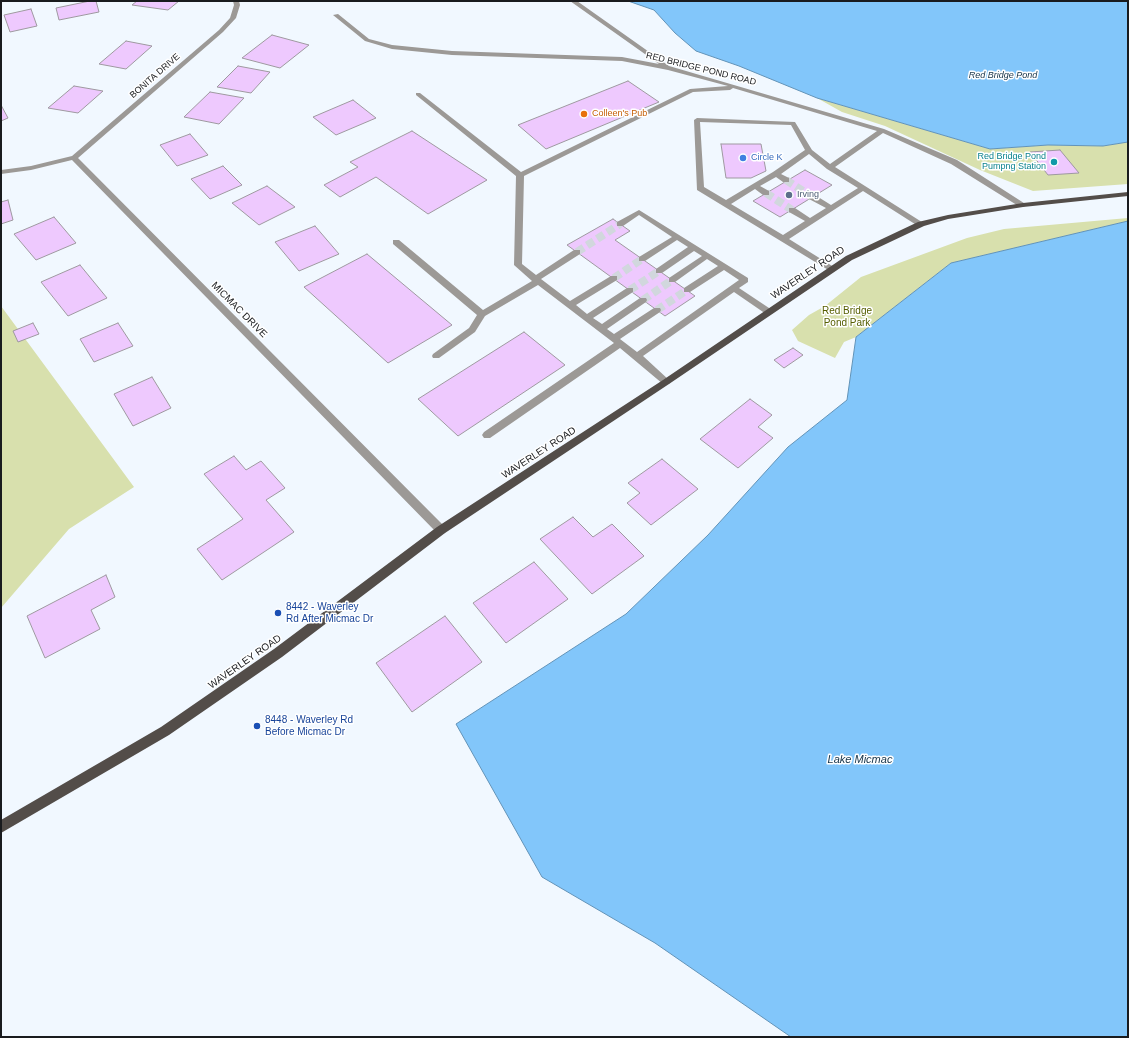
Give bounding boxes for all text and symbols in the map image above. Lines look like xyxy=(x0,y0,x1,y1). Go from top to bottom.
street label: RED BRIDGE POND ROAD xyxy=(645,50,757,88)
street label: BONITA DRIVE xyxy=(128,51,182,101)
water label: Red Bridge Pond xyxy=(969,70,1037,80)
marker: Colleen's Pub xyxy=(579,109,589,119)
place label: Colleen's Pub xyxy=(592,109,647,119)
place label: Red Bridge Pond Pumpng Station xyxy=(977,152,1046,173)
marker: Circle K xyxy=(738,153,748,163)
place label: Circle K xyxy=(751,153,783,163)
marker: Red Bridge Pond Pumpng Station xyxy=(1049,157,1059,167)
marker: Irving xyxy=(784,190,794,200)
place label: Irving xyxy=(797,190,819,200)
street label: WAVERLEY ROAD xyxy=(769,244,847,302)
street label: MICMAC DRIVE xyxy=(209,280,269,340)
park label: Red Bridge Pond Park xyxy=(822,305,872,328)
street label: WAVERLEY ROAD xyxy=(500,425,578,481)
place label: 8442 - Waverley Rd After Micmac Dr xyxy=(286,601,373,624)
marker: 8442 - Waverley Rd After Micmac Dr xyxy=(273,608,283,618)
street label: WAVERLEY ROAD xyxy=(206,632,284,692)
place label: 8448 - Waverley Rd Before Micmac Dr xyxy=(265,714,353,738)
marker: 8448 - Waverley Rd Before Micmac Dr xyxy=(252,721,262,731)
water label: Lake Micmac xyxy=(828,753,892,767)

